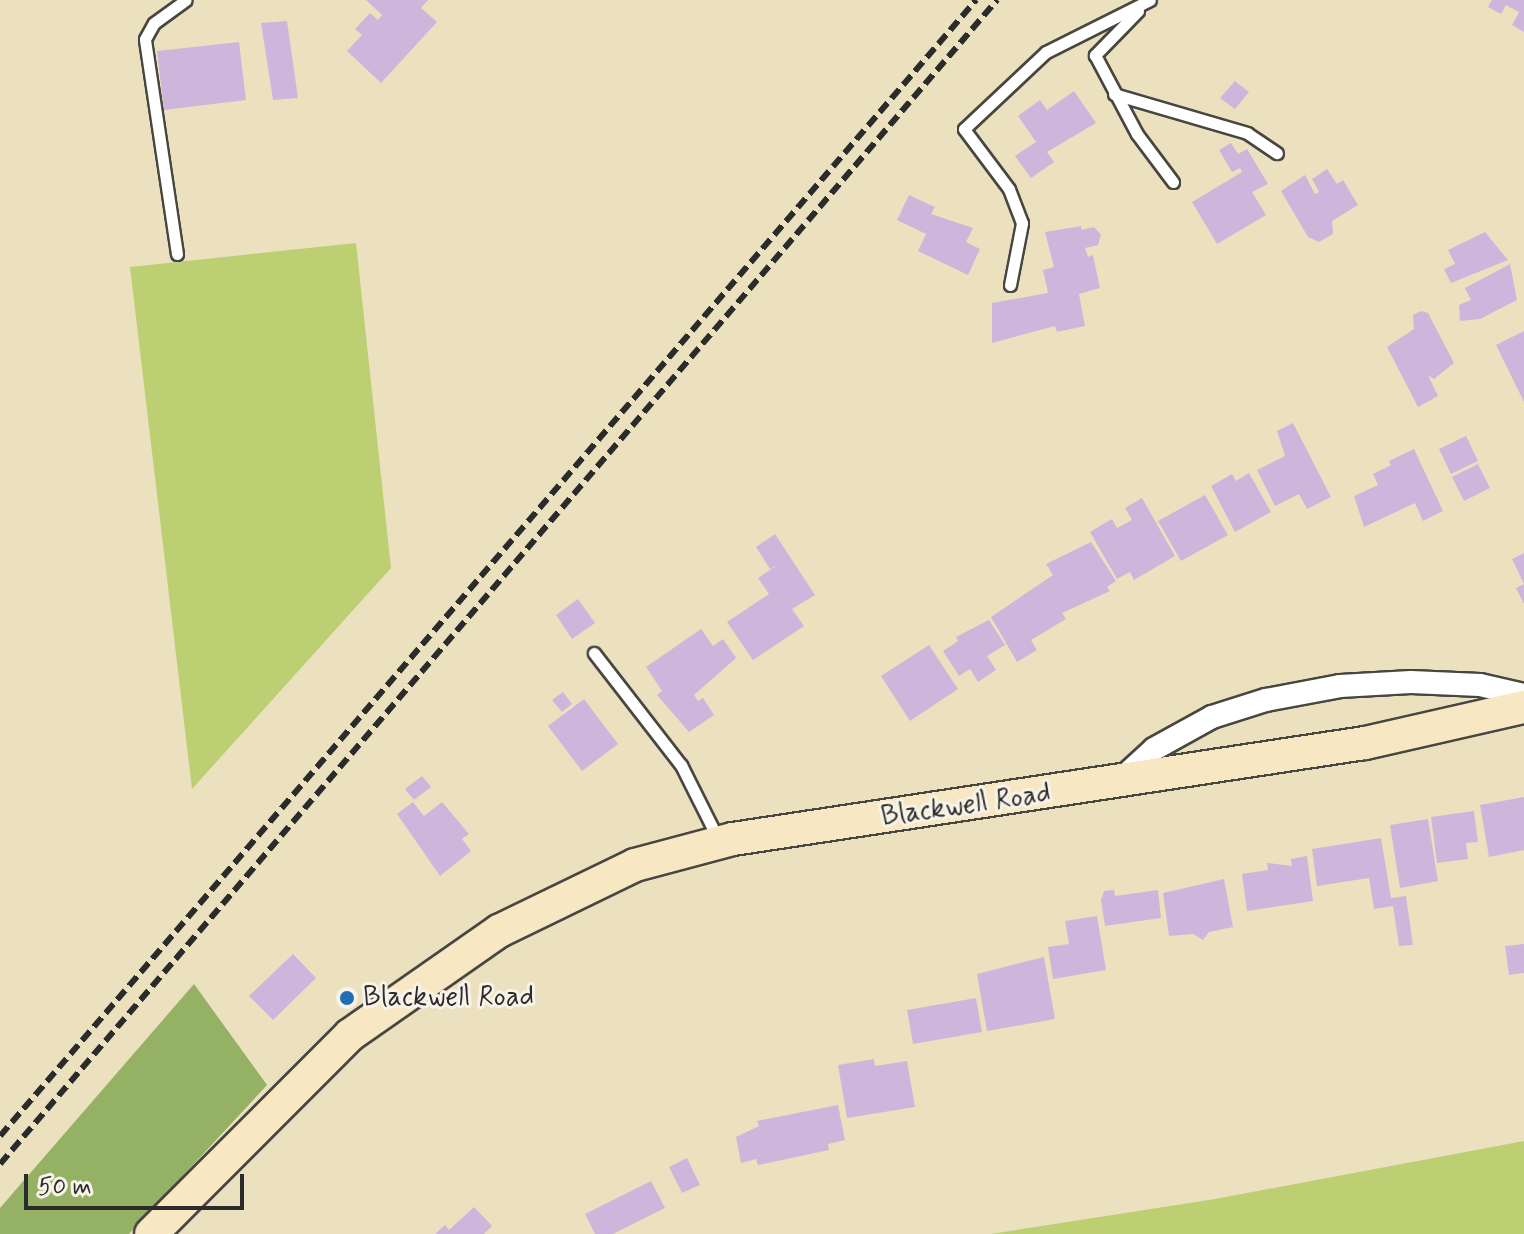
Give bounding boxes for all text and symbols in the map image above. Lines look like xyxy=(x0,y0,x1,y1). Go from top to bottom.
street label: Blackwell Road xyxy=(879,777,1053,835)
place label: Blackwell Road xyxy=(363,981,534,1015)
marker: Blackwell Road xyxy=(338,989,356,1007)
scale bar xyxy=(28,1158,248,1208)
text: 50 m xyxy=(38,1172,92,1203)

